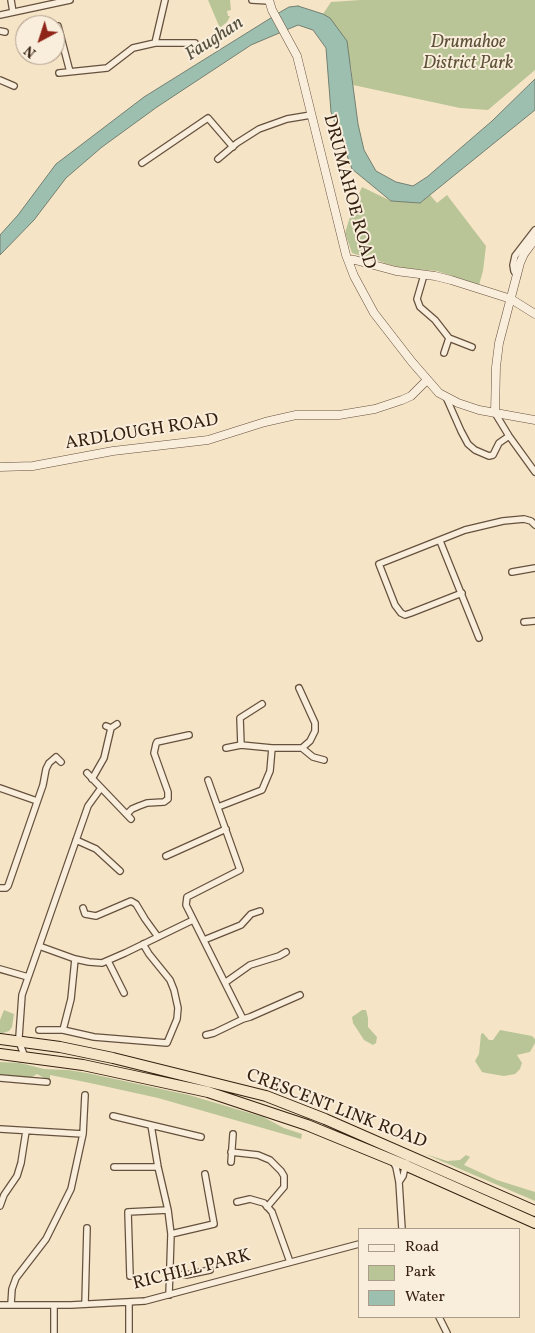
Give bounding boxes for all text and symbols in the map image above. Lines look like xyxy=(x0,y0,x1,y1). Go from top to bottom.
water label: Faughan xyxy=(182,13,248,67)
north arrow xyxy=(15,15,65,65)
park label: Drumahoe District Park xyxy=(423,33,513,76)
text: N xyxy=(21,41,41,62)
street label: DRUMAHOE ROAD xyxy=(317,112,379,272)
street label: ARDLOUGH ROAD xyxy=(64,410,220,456)
street label: CRESCENT LINK ROAD xyxy=(243,1066,429,1154)
legend xyxy=(358,1228,520,1318)
text: Road xyxy=(405,1237,439,1258)
street label: RICHILL PARK xyxy=(131,1246,253,1296)
text: Park xyxy=(405,1262,436,1283)
text: Water xyxy=(405,1287,445,1308)

